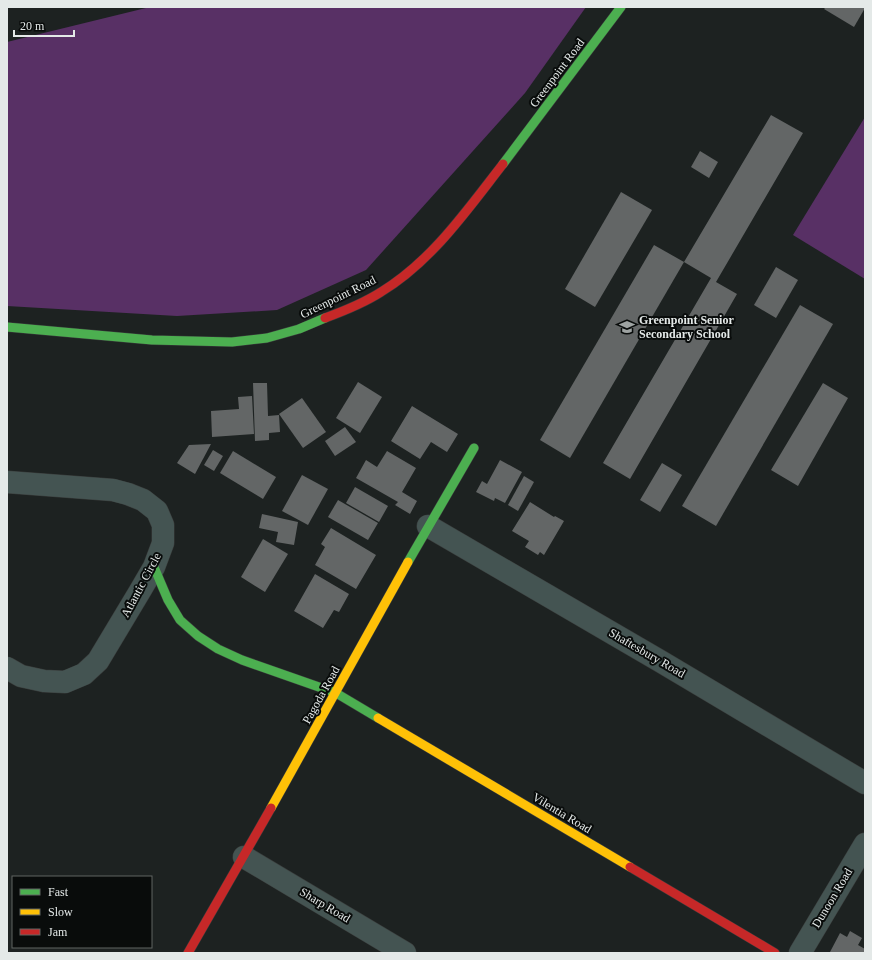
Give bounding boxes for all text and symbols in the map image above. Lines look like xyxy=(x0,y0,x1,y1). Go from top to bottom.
scale bar xyxy=(14,12,74,38)
text: 20 m xyxy=(20,19,45,33)
street label: Greenpoint Road xyxy=(527,36,587,110)
street label: Greenpoint Road xyxy=(298,273,378,321)
place label: Greenpoint Senior Secondary School xyxy=(639,313,734,341)
school or university icon: Greenpoint Senior Secondary School xyxy=(618,318,636,336)
street label: Atlantic Circle xyxy=(118,550,164,620)
street label: Shaftesbury Road xyxy=(606,626,688,680)
street label: Pagoda Road xyxy=(299,664,343,726)
street label: Vilentia Road xyxy=(530,790,594,836)
street label: Dunoon Road xyxy=(809,866,855,930)
legend xyxy=(12,876,152,948)
street label: Sharp Road xyxy=(297,884,353,926)
text: Fast xyxy=(48,885,69,899)
text: Slow xyxy=(48,905,73,919)
text: Jam xyxy=(48,925,68,939)

